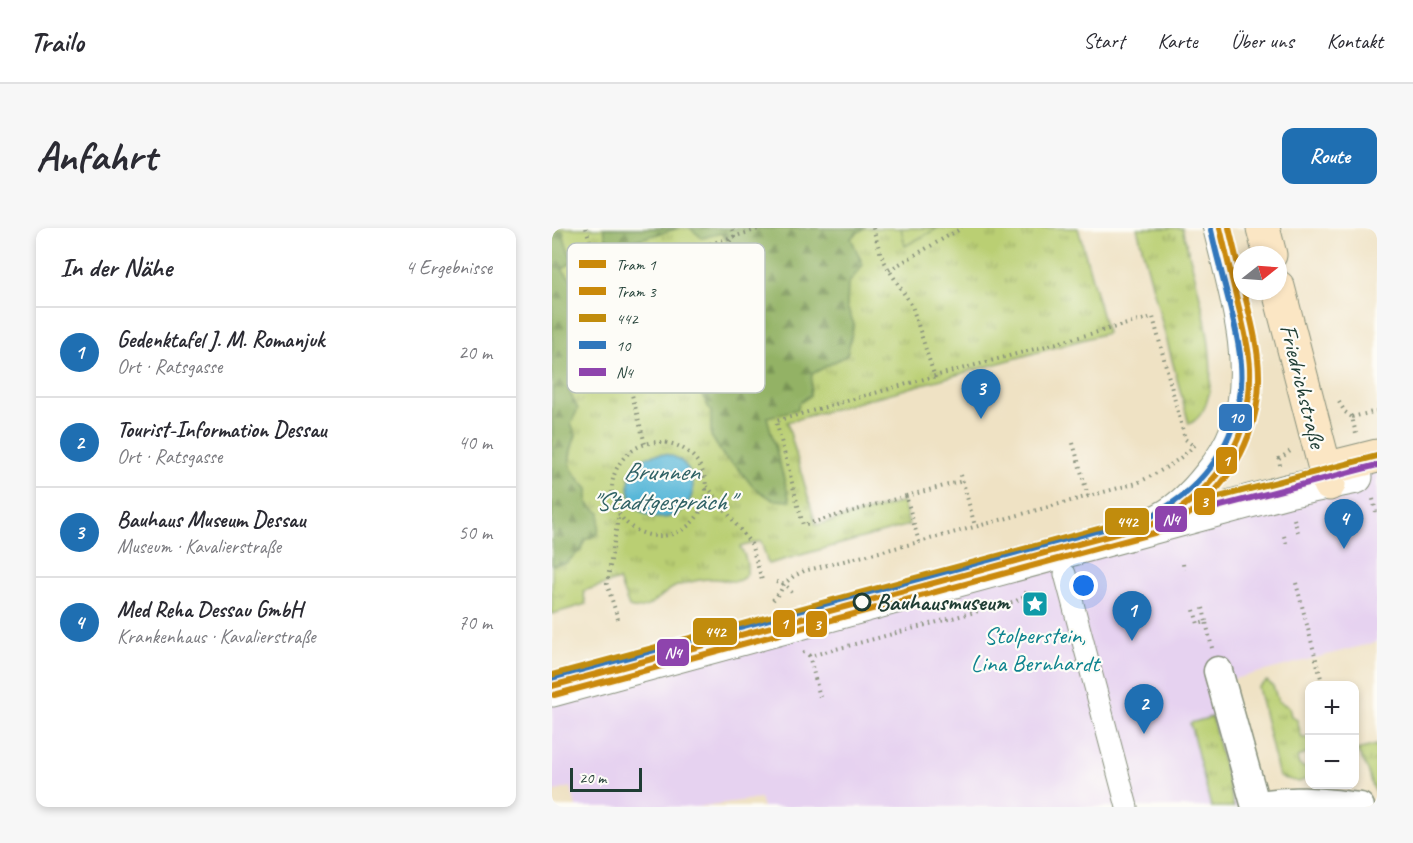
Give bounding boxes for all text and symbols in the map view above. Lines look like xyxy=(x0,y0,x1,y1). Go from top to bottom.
text: Trailo xyxy=(30,24,84,59)
text: Start xyxy=(1083,28,1124,54)
text: Karte xyxy=(1157,28,1198,54)
text: Über uns xyxy=(1231,28,1294,54)
text: Kontakt xyxy=(1327,28,1383,54)
button: Route xyxy=(1282,128,1377,184)
text: Anfahrt xyxy=(36,130,156,183)
legend xyxy=(567,243,765,393)
north arrow xyxy=(1233,246,1287,300)
text: In der Nähe xyxy=(60,251,172,284)
text: 4 Ergebnisse xyxy=(405,255,492,280)
text: Tram 1 xyxy=(616,255,656,275)
text: Tram 3 xyxy=(616,282,657,302)
text: 442 xyxy=(616,309,639,329)
street label: Friedrichstraße xyxy=(1273,321,1333,453)
text: Gedenktafel J. M. Romanjuk xyxy=(117,326,324,354)
text: 10 xyxy=(616,336,632,356)
text: 1 xyxy=(75,340,84,365)
text: 20 m xyxy=(458,340,492,365)
text: Ort · Ratsgasse xyxy=(117,354,222,379)
text: N4 xyxy=(616,363,635,383)
pin: 3 xyxy=(962,370,1000,419)
line badge: 10 xyxy=(1218,403,1253,432)
text: 10 xyxy=(1229,408,1245,428)
text: Tourist-Information Dessau xyxy=(117,416,327,444)
text: 2 xyxy=(75,430,84,455)
text: 40 m xyxy=(458,430,492,455)
text: Ort · Ratsgasse xyxy=(117,444,222,469)
line badge: 1 xyxy=(1215,446,1238,475)
text: 1 xyxy=(1222,451,1231,471)
water label: Brunnen "Stadtgespräch" xyxy=(590,455,741,518)
line badge: 3 xyxy=(1193,487,1216,516)
text: 3 xyxy=(1200,492,1209,512)
pin: 4 xyxy=(1324,500,1364,549)
line badge: N4 xyxy=(1154,505,1188,533)
text: Bauhaus Museum Dessau xyxy=(117,506,305,534)
line badge: 442 xyxy=(1104,507,1150,536)
text: N4 xyxy=(1162,510,1181,530)
text: 442 xyxy=(1116,512,1140,532)
text: 3 xyxy=(75,520,84,545)
text: 50 m xyxy=(458,520,492,545)
text: Museum · Kavalierstraße xyxy=(117,534,281,559)
your location xyxy=(1069,571,1098,600)
place label: Bauhausmuseum xyxy=(876,587,1011,617)
place icon: Stolperstein, Lina Bernhardt xyxy=(1020,589,1050,619)
pin: 1 xyxy=(1112,592,1152,641)
marker: Bauhausmuseum xyxy=(853,593,871,611)
text: Med Reha Dessau GmbH xyxy=(117,596,302,624)
line badge: 1 xyxy=(772,609,796,638)
text: 4 xyxy=(75,610,84,635)
text: 70 m xyxy=(458,610,492,635)
line badge: 3 xyxy=(805,610,828,638)
text: 1 xyxy=(780,614,789,634)
text: 3 xyxy=(813,615,822,635)
line badge: 442 xyxy=(692,617,738,646)
place label: Stolperstein, Lina Bernhardt xyxy=(971,620,1101,678)
text: 442 xyxy=(704,622,728,642)
text: Krankenhaus · Kavalierstraße xyxy=(117,624,316,649)
line badge: N4 xyxy=(656,638,690,667)
text: N4 xyxy=(664,643,683,663)
map controls xyxy=(1305,681,1359,789)
button: + xyxy=(1305,681,1359,735)
pin: 2 xyxy=(1124,684,1164,734)
button: − xyxy=(1305,735,1359,789)
scale bar xyxy=(570,765,642,792)
text: 20 m xyxy=(579,768,606,788)

